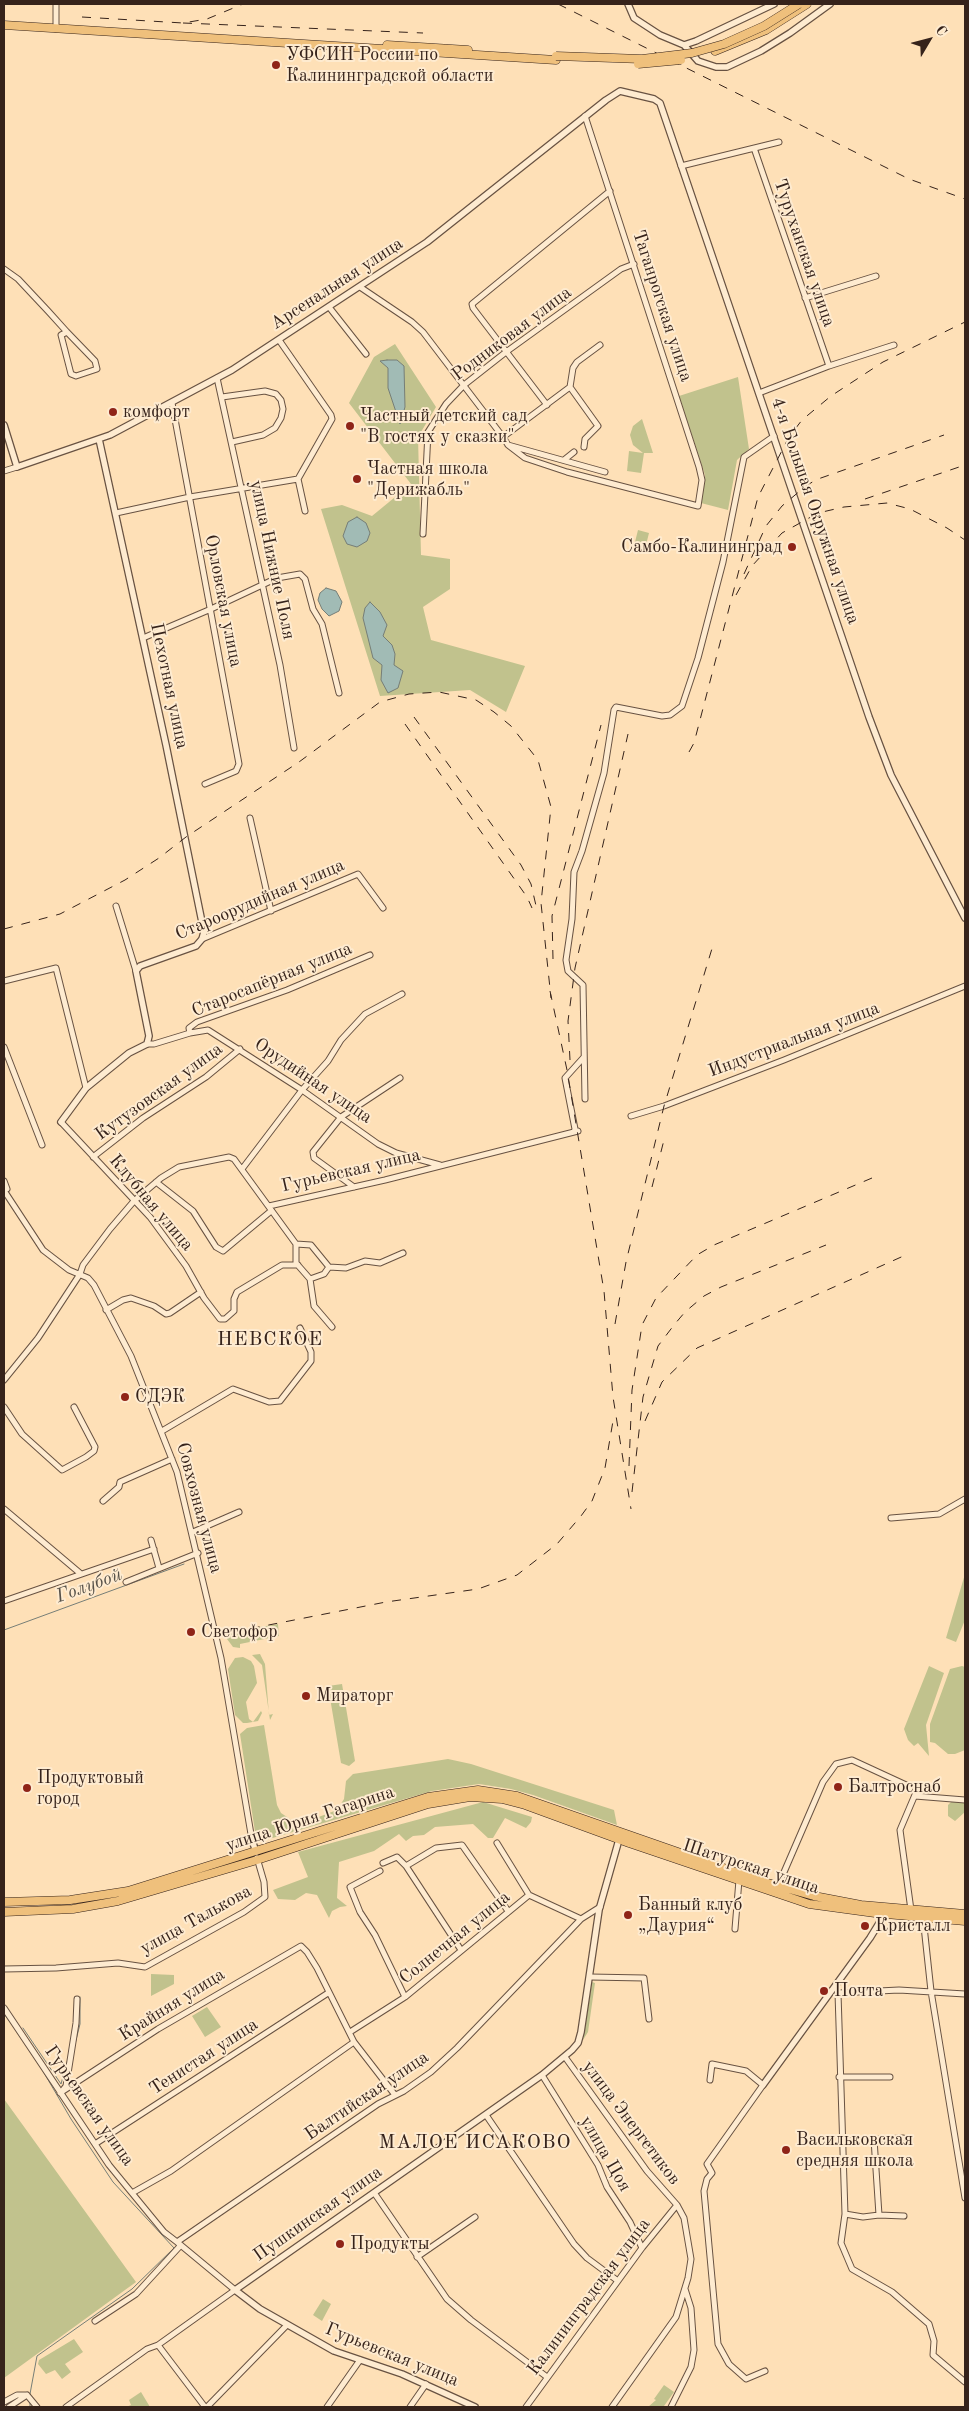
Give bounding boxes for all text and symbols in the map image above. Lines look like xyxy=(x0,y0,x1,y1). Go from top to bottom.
north arrow xyxy=(904,15,954,65)
text: С xyxy=(933,23,949,39)
place label: УФСИН России по Калининградской области xyxy=(286,44,493,86)
marker: УФСИН России по Калининградской области xyxy=(270,59,282,71)
street label: Туруханская улица xyxy=(769,176,839,330)
street label: Таганрогская улица xyxy=(627,227,697,385)
street label: Арсенальная улица xyxy=(267,233,407,335)
street label: Родниковая улица xyxy=(448,282,576,386)
street label: 4-я Большая Окружная улица xyxy=(766,395,864,627)
place label: комфорт xyxy=(123,401,190,423)
place label: Частный детский сад "В гостях у сказки" xyxy=(360,405,527,448)
marker: комфорт xyxy=(107,406,119,418)
marker: Частный детский сад "В гостях у сказки" xyxy=(344,420,356,432)
place label: Частная школа "Дерижабль" xyxy=(367,458,488,500)
marker: Частная школа "Дерижабль" xyxy=(351,473,363,485)
street label: улица Нижние Поля xyxy=(245,478,299,642)
street label: Орловская улица xyxy=(200,533,246,669)
place label: Самбо-Калининград xyxy=(621,536,782,558)
marker: Самбо-Калининград xyxy=(786,541,798,553)
street label: Пехотная улица xyxy=(145,621,193,751)
street label: Староорудийная улица xyxy=(172,855,348,945)
street label: Старосапёрная улица xyxy=(189,938,355,1022)
street label: Индустриальная улица xyxy=(706,997,882,1083)
street label: Орудийная улица xyxy=(250,1034,376,1128)
street label: Кутузовская улица xyxy=(91,1039,227,1145)
street label: Гурьевская улица xyxy=(279,1144,423,1198)
street label: Клубная улица xyxy=(104,1150,198,1256)
district label: НЕВСКОЕ xyxy=(216,1328,324,1352)
place label: СДЭК xyxy=(135,1386,185,1408)
marker: СДЭК xyxy=(119,1391,131,1403)
street label: Совхозная улица xyxy=(171,1440,227,1576)
water label: Голубой xyxy=(53,1563,125,1609)
place label: Светофор xyxy=(201,1621,278,1643)
marker: Светофор xyxy=(185,1626,197,1638)
place label: Мираторг xyxy=(316,1685,394,1707)
marker: Мираторг xyxy=(300,1690,312,1702)
place label: Продуктовый город xyxy=(37,1767,144,1810)
place label: Балтроснаб xyxy=(848,1776,941,1798)
marker: Балтроснаб xyxy=(832,1781,844,1793)
marker: Продуктовый город xyxy=(21,1782,33,1794)
street label: улица Юрия Гагарина xyxy=(223,1782,397,1856)
street label: Шатурская улица xyxy=(680,1835,822,1899)
street label: улица Талькова xyxy=(137,1881,255,1959)
street label: Солнечная улица xyxy=(395,1887,515,1989)
place label: Банный клуб „Даурия“ xyxy=(638,1894,743,1936)
marker: Банный клуб „Даурия“ xyxy=(622,1909,634,1921)
place label: Кристалл xyxy=(875,1915,950,1937)
marker: Кристалл xyxy=(859,1920,871,1932)
street label: Крайняя улица xyxy=(115,1964,229,2046)
place label: Почта xyxy=(834,1980,883,2002)
marker: Почта xyxy=(818,1985,830,1997)
street label: Тенистая улица xyxy=(146,2014,262,2100)
street label: Гурьевская улица xyxy=(39,2042,139,2170)
street label: Балтийская улица xyxy=(301,2047,433,2145)
street label: улица Энергетиков xyxy=(577,2057,685,2189)
street label: улица Цоя xyxy=(575,2112,635,2196)
place label: Васильковская средняя школа xyxy=(796,2129,914,2172)
district label: МАЛОЕ ИСАКОВО xyxy=(377,2131,573,2155)
marker: Васильковская средняя школа xyxy=(780,2144,792,2156)
street label: Пушкинская улица xyxy=(249,2161,387,2267)
street label: Калининградская улица xyxy=(523,2214,655,2380)
place label: Продукты xyxy=(350,2233,430,2255)
marker: Продукты xyxy=(334,2238,346,2250)
street label: Гурьевская улица xyxy=(322,2318,462,2392)

